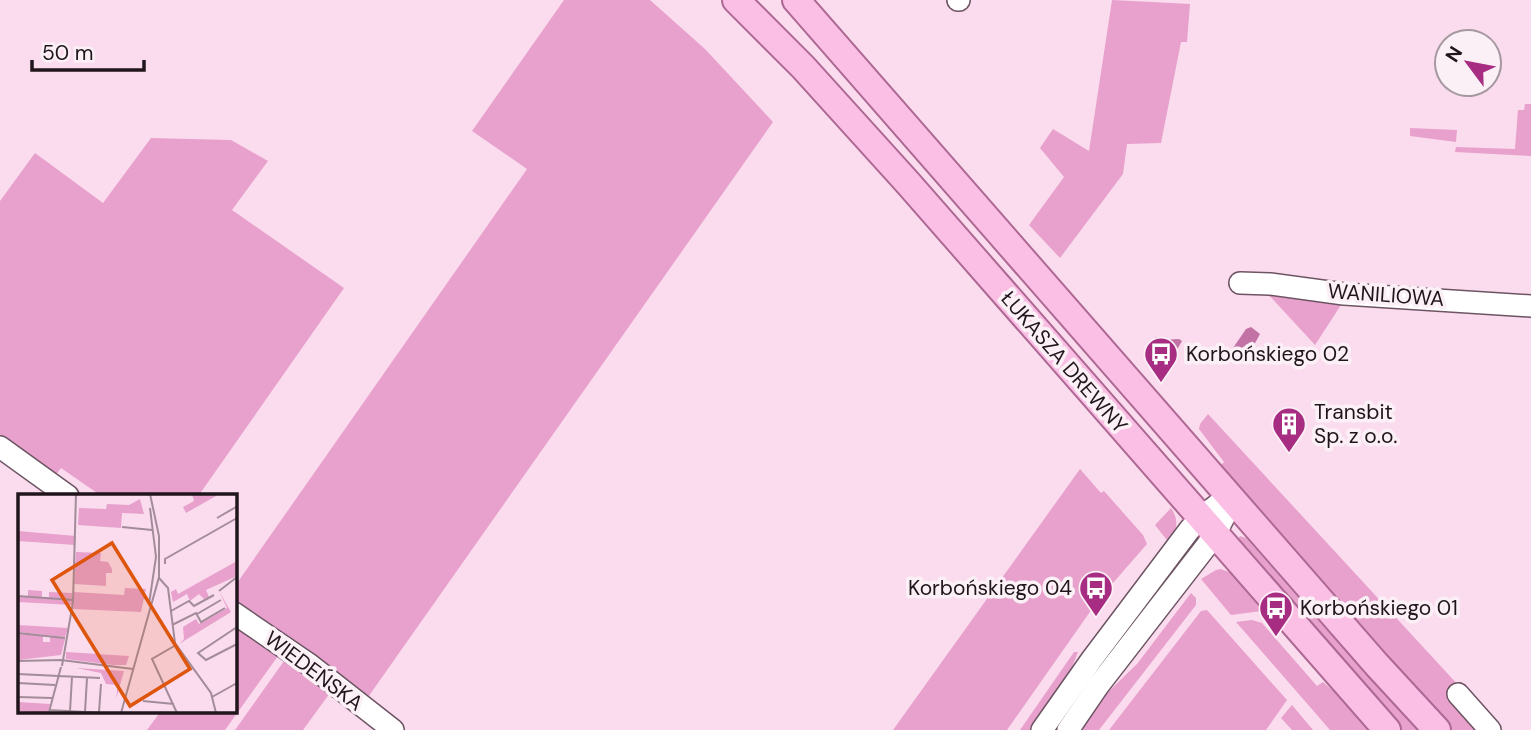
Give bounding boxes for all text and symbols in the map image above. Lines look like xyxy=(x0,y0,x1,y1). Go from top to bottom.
scale bar xyxy=(32,28,144,72)
north arrow xyxy=(1433,28,1503,98)
text: 50 m xyxy=(42,39,93,67)
text: N xyxy=(1440,42,1468,67)
street label: WANILIOWA xyxy=(1327,277,1445,313)
street label: ŁUKASZA DREWNY xyxy=(994,285,1134,439)
bus stop icon: Korbońskiego 02 xyxy=(1142,335,1180,384)
place label: Korbońskiego 02 xyxy=(1186,340,1349,368)
place label: Transbit Sp. z o.o. xyxy=(1314,398,1398,450)
building icon: Transbit Sp. z o.o. xyxy=(1270,405,1308,454)
inset map xyxy=(18,494,236,712)
bus stop icon: Korbońskiego 04 xyxy=(1077,569,1115,618)
place label: Korbońskiego 04 xyxy=(908,574,1072,602)
bus stop icon: Korbońskiego 01 xyxy=(1257,589,1295,638)
place label: Korbońskiego 01 xyxy=(1300,594,1458,622)
street label: WIEDEŃSKA xyxy=(259,625,369,717)

